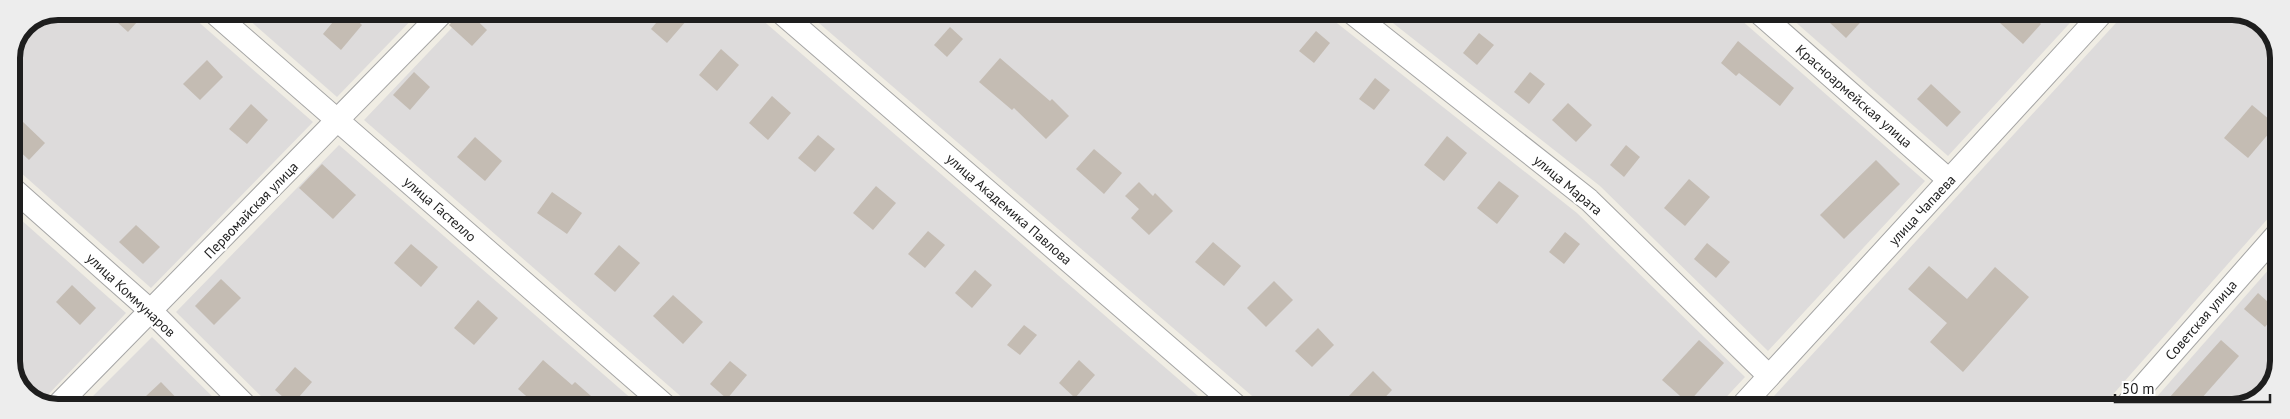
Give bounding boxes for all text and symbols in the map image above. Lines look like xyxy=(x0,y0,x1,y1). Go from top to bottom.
street label: Красноармейская улица xyxy=(1792,40,1916,152)
street label: улица Академика Павлова xyxy=(942,149,1076,269)
street label: улица Марата xyxy=(1530,151,1606,219)
street label: Первомайская улица xyxy=(200,158,302,262)
street label: улица Чапаева xyxy=(1885,171,1959,249)
street label: улица Гастелло xyxy=(400,172,480,246)
street label: улица Коммунаров xyxy=(83,249,179,341)
street label: Советская улица xyxy=(2161,276,2241,364)
scale bar xyxy=(2115,372,2270,404)
text: 50 m xyxy=(2122,379,2155,398)

